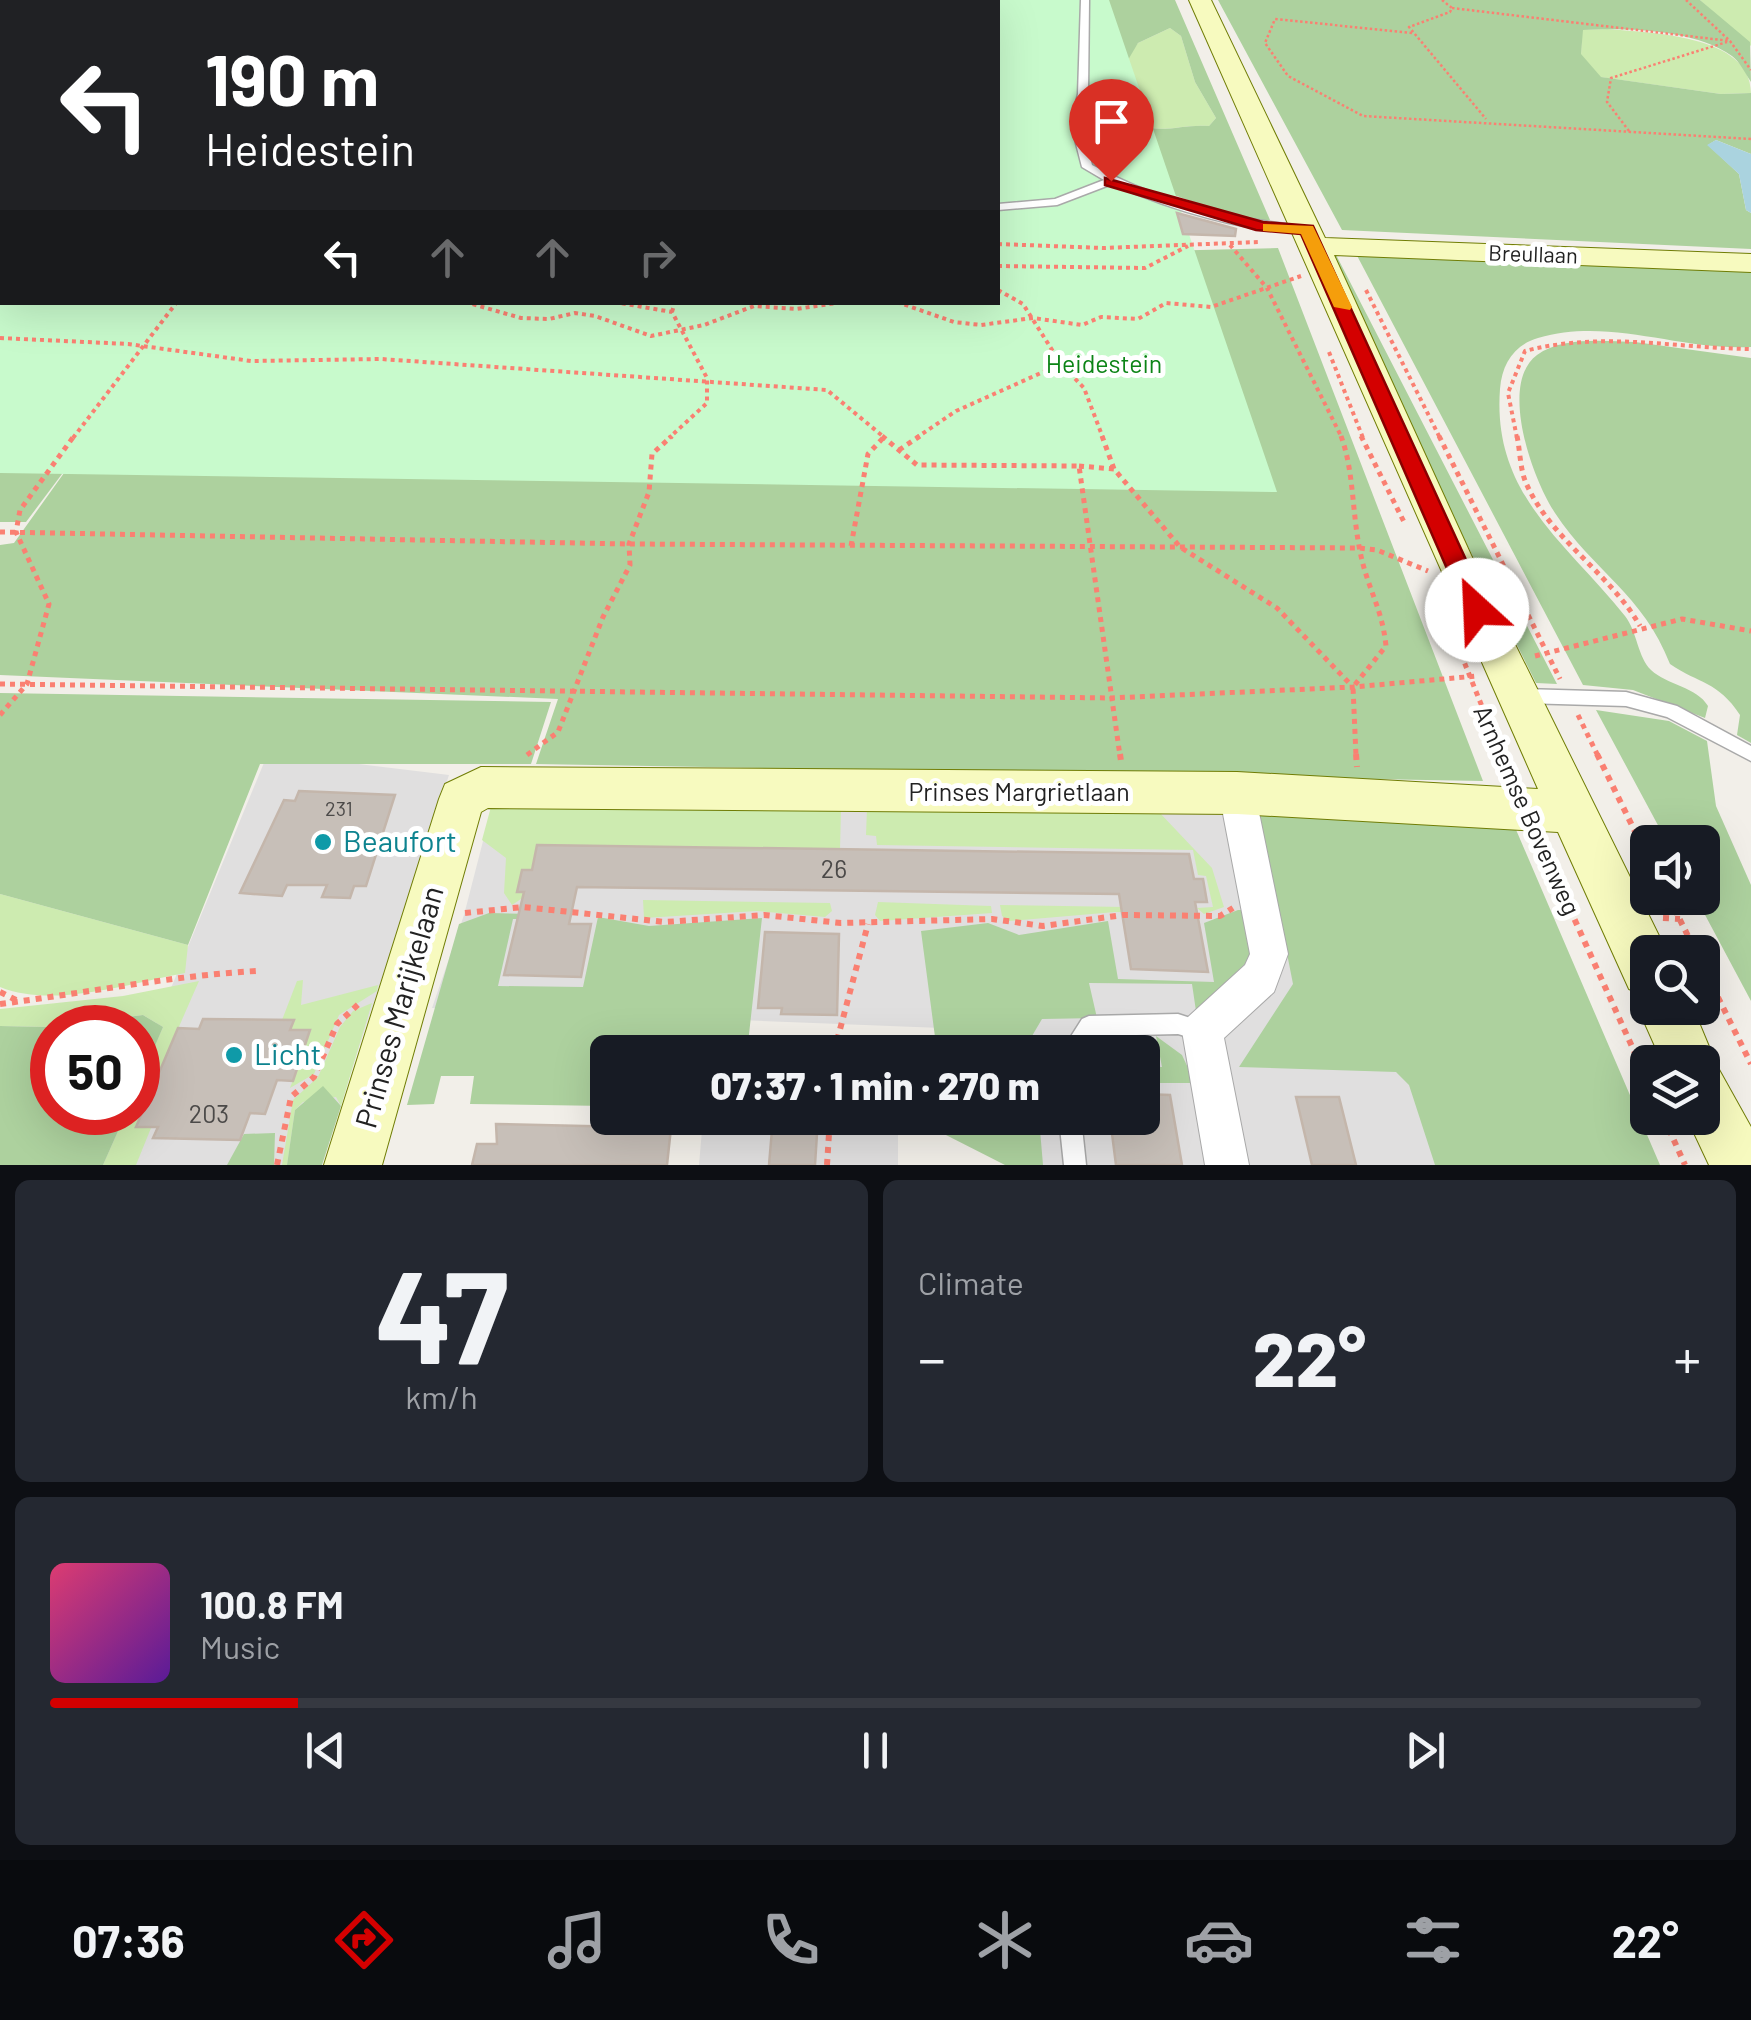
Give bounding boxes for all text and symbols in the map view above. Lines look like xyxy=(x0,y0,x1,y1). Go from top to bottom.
text: 190 m xyxy=(205,36,379,120)
icon: left xyxy=(40,40,170,170)
pin xyxy=(1069,79,1154,182)
icon: arrive xyxy=(1084,94,1139,149)
text: Heidestein xyxy=(205,121,415,175)
icon: left xyxy=(315,230,370,285)
icon: ahead xyxy=(420,230,475,285)
icon: ahead xyxy=(525,230,580,285)
icon: right xyxy=(630,230,685,285)
street label: Breullaan xyxy=(1488,238,1578,268)
park label: Heidestein xyxy=(1046,348,1162,378)
position arrow xyxy=(1425,558,1529,662)
street label: Arnhemse Bovenweg xyxy=(1468,700,1588,919)
street label: Prinses Margrietlaan xyxy=(908,776,1130,806)
house number: 231 xyxy=(325,796,353,820)
place label: Beaufort xyxy=(343,822,457,858)
map controls xyxy=(1630,825,1720,1135)
button: sound xyxy=(1630,825,1720,915)
marker: Beaufort xyxy=(312,831,334,853)
house number: 26 xyxy=(821,853,847,883)
street label: Prinses Marijkelaan xyxy=(346,881,450,1132)
button: search xyxy=(1630,935,1720,1025)
speed limit sign: 50 xyxy=(30,1005,160,1135)
place label: Licht xyxy=(254,1035,321,1071)
marker: Licht xyxy=(223,1044,245,1066)
button: layers xyxy=(1630,1045,1720,1135)
text: 07:37 · 1 min · 270 m xyxy=(710,1062,1040,1108)
house number: 203 xyxy=(189,1098,229,1128)
text: 47 xyxy=(375,1234,508,1390)
text: Climate xyxy=(918,1263,1024,1301)
text: 22° xyxy=(1253,1312,1366,1402)
text: − xyxy=(918,1324,946,1390)
text: + xyxy=(1673,1324,1701,1390)
text: km/h xyxy=(405,1377,478,1415)
text: 100.8 FM xyxy=(200,1581,344,1627)
text: Music xyxy=(200,1627,280,1665)
icon: previous xyxy=(298,1723,353,1778)
icon: pause xyxy=(848,1723,903,1778)
icon: next xyxy=(1398,1723,1453,1778)
icon: directions xyxy=(329,1905,399,1975)
icon: music xyxy=(542,1905,612,1975)
icon: phone xyxy=(756,1905,826,1975)
icon: climate xyxy=(970,1905,1040,1975)
icon: car xyxy=(1184,1905,1254,1975)
icon: filters xyxy=(1398,1905,1468,1975)
text: 07:36 xyxy=(72,1913,185,1967)
text: 22° xyxy=(1612,1913,1679,1967)

